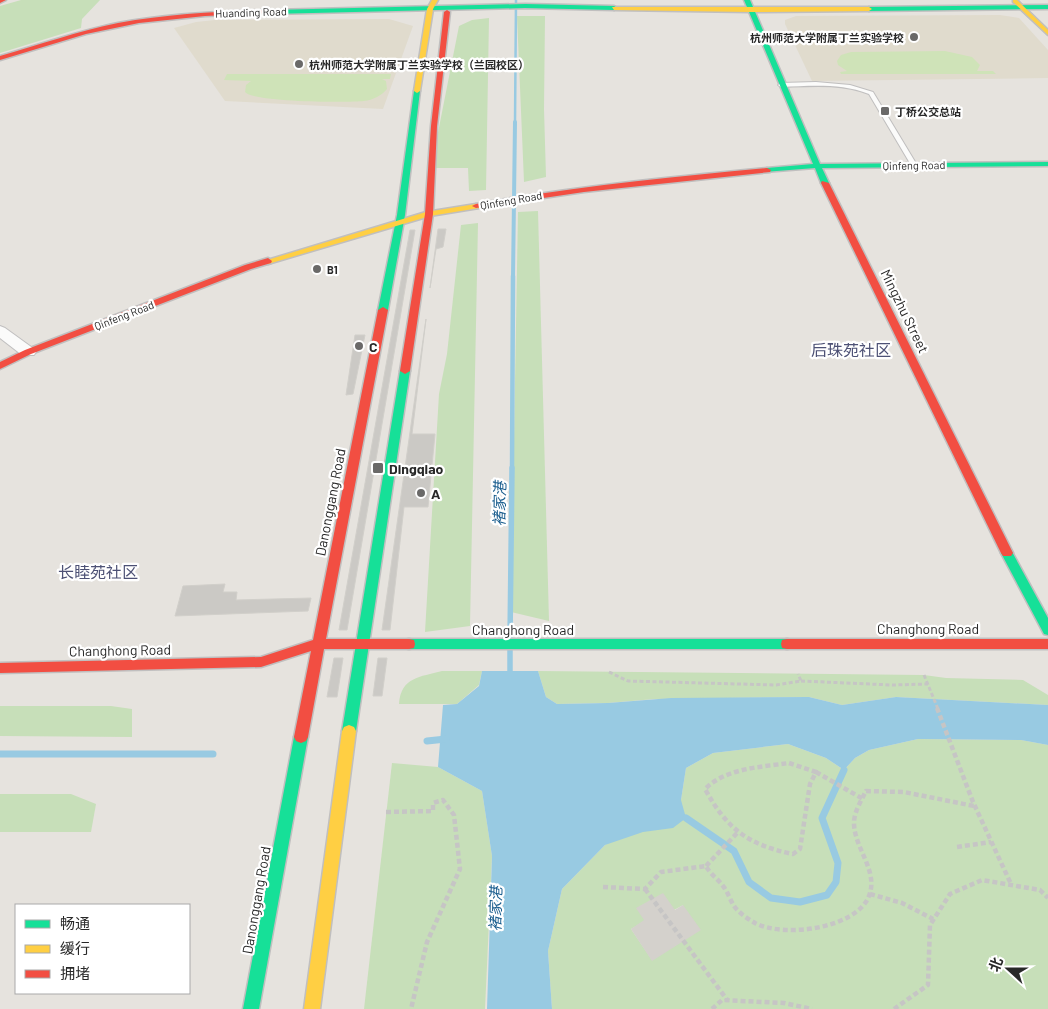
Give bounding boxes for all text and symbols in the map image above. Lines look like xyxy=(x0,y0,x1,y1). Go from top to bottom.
street label: Huanding Road xyxy=(215,4,287,20)
place label: 杭州师范大学附属丁兰实验学校 xyxy=(750,31,904,44)
marker: 杭州师范大学附属丁兰实验学校 xyxy=(908,31,920,43)
marker: 杭州师范大学附属丁兰实验学校（兰园校区） xyxy=(293,58,305,70)
place label: 杭州师范大学附属丁兰实验学校（兰园校区） xyxy=(309,58,529,71)
marker: 丁桥公交总站 xyxy=(879,105,891,117)
place label: 丁桥公交总站 xyxy=(895,105,961,118)
street label: Qinfeng Road xyxy=(883,158,945,172)
street label: Qinfeng Road xyxy=(479,188,543,212)
marker: B1 xyxy=(311,263,323,275)
place label: B1 xyxy=(327,263,338,276)
street label: Mingzhu Street xyxy=(877,266,933,356)
street label: Qinfeng Road xyxy=(92,298,156,332)
place label: C xyxy=(369,338,378,355)
marker: C xyxy=(353,340,365,352)
district label: 后珠苑社区 xyxy=(811,340,891,359)
street label: Danonggang Road xyxy=(311,447,349,557)
place label: Dingqiao xyxy=(389,460,444,477)
marker: Dingqiao xyxy=(371,461,385,475)
water label: 褚家港 xyxy=(490,479,508,527)
place label: A xyxy=(431,485,441,502)
marker: A xyxy=(415,487,427,499)
district label: 长睦苑社区 xyxy=(58,562,138,581)
street label: Changhong Road xyxy=(877,620,979,637)
street label: Changhong Road xyxy=(472,621,574,638)
street label: Changhong Road xyxy=(69,641,171,659)
street label: Danonggang Road xyxy=(238,845,274,955)
water label: 褚家港 xyxy=(486,884,504,932)
legend xyxy=(15,904,190,994)
text: 畅通 xyxy=(60,914,90,932)
text: 缓行 xyxy=(60,939,90,957)
north arrow xyxy=(983,944,1033,994)
text: 北 xyxy=(985,955,1006,974)
text: 拥堵 xyxy=(60,964,90,982)

